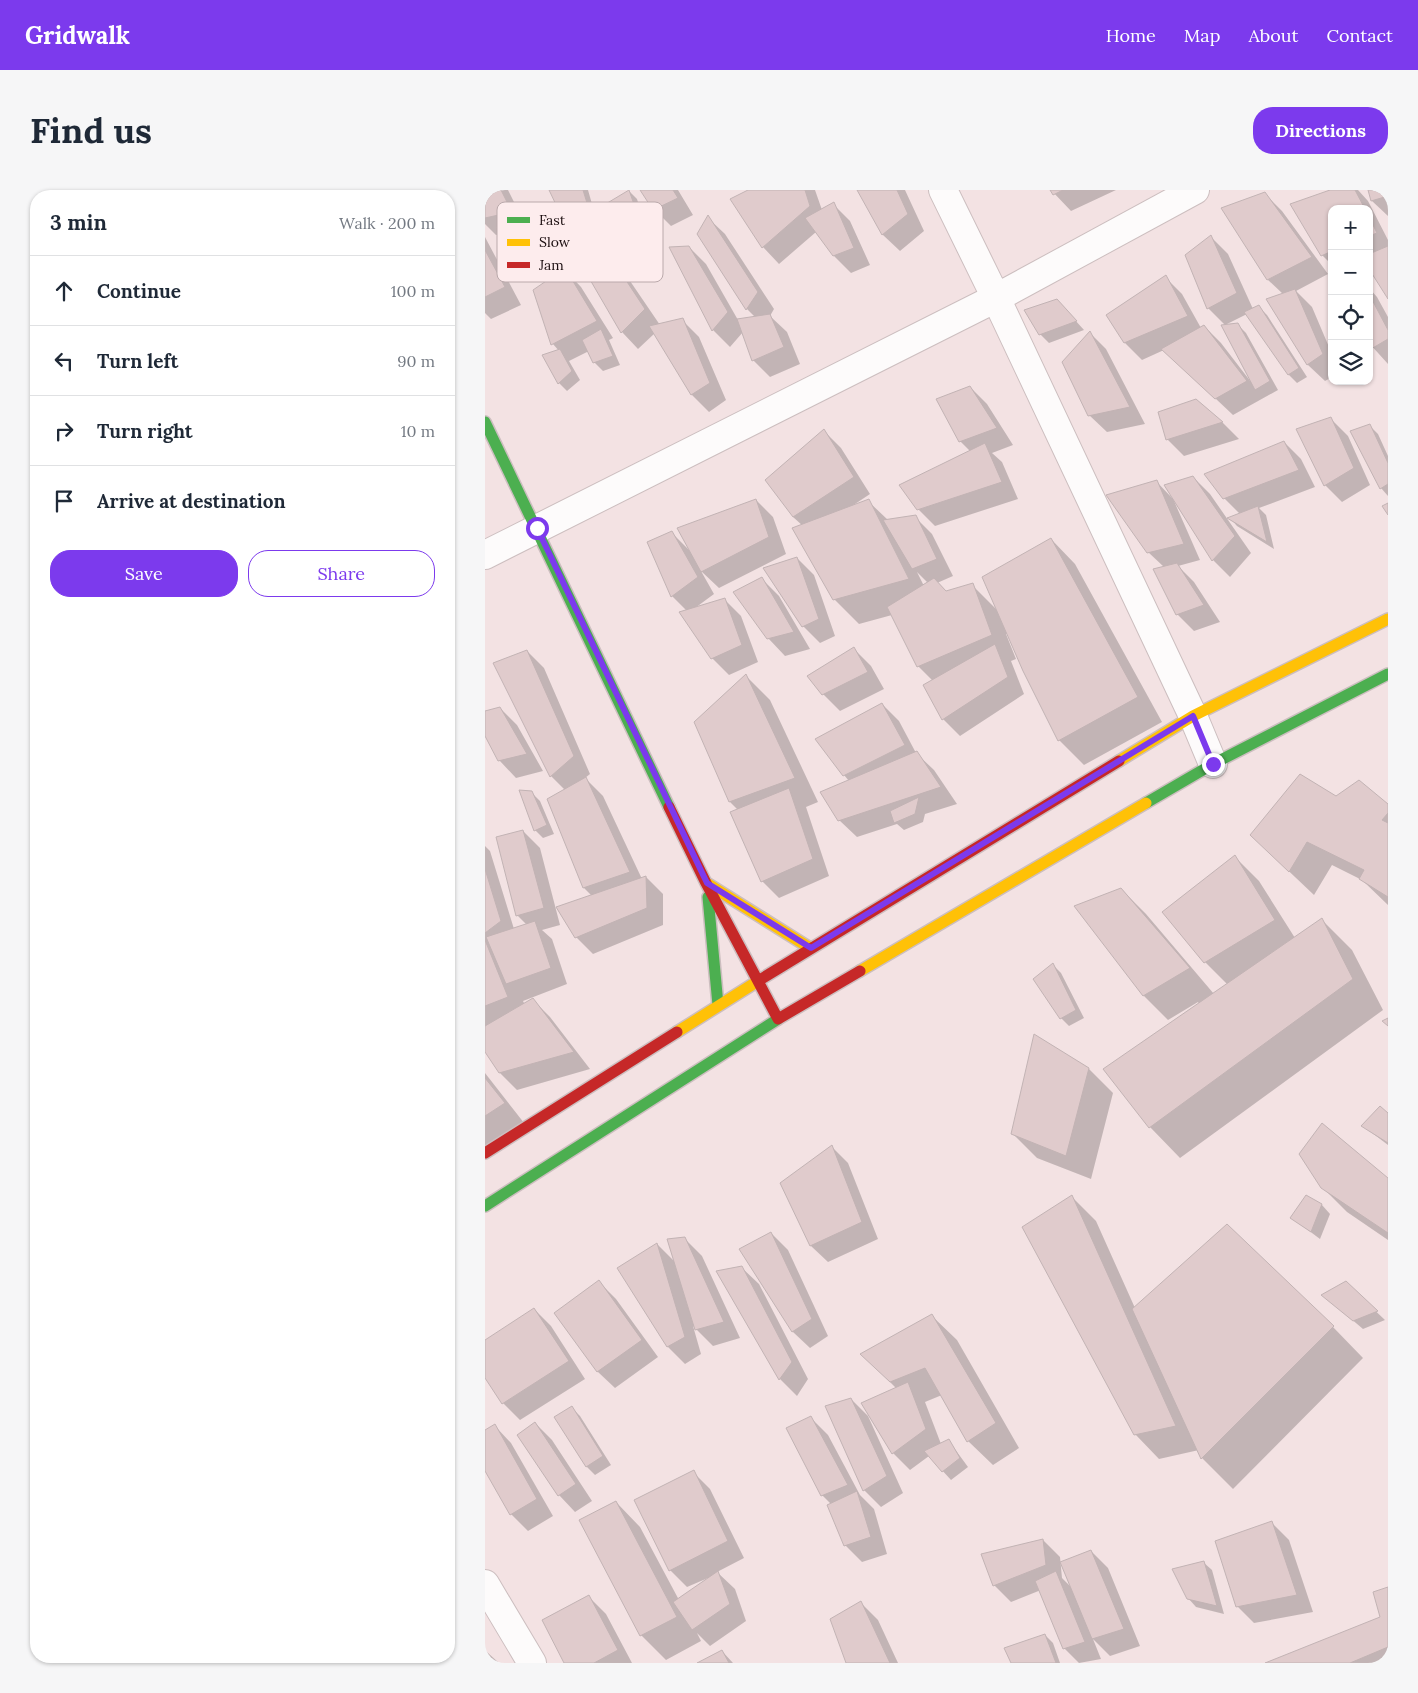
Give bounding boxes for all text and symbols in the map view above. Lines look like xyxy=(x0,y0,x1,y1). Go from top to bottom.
text: Gridwalk xyxy=(25,20,130,51)
text: Home xyxy=(1106,24,1156,47)
text: Map xyxy=(1184,24,1220,47)
text: About xyxy=(1248,24,1298,47)
text: Contact xyxy=(1326,24,1393,47)
button: Directions xyxy=(1253,107,1388,154)
text: Find us xyxy=(30,108,152,153)
legend xyxy=(497,202,663,282)
map controls xyxy=(1328,205,1373,385)
button: + xyxy=(1328,205,1373,250)
text: 3 min xyxy=(50,209,107,236)
text: Fast xyxy=(539,211,566,229)
text: Walk · 200 m xyxy=(339,213,435,233)
text: Slow xyxy=(539,233,571,251)
button: − xyxy=(1328,250,1373,295)
text: Jam xyxy=(538,256,564,274)
icon: ahead xyxy=(50,277,78,305)
text: Continue xyxy=(97,279,181,303)
text: 100 m xyxy=(391,281,435,301)
button: locate xyxy=(1328,295,1373,340)
button: layers xyxy=(1328,340,1373,385)
icon: left xyxy=(50,347,78,375)
text: Turn left xyxy=(97,349,178,373)
text: 90 m xyxy=(397,351,435,371)
icon: right xyxy=(50,417,78,445)
text: Turn right xyxy=(97,419,193,443)
text: 10 m xyxy=(401,421,435,441)
icon: arrive xyxy=(50,487,78,515)
text: Arrive at destination xyxy=(97,489,286,513)
route start xyxy=(526,517,549,540)
button: Save xyxy=(50,550,238,597)
button: Share xyxy=(248,550,435,597)
route end xyxy=(1202,753,1225,776)

